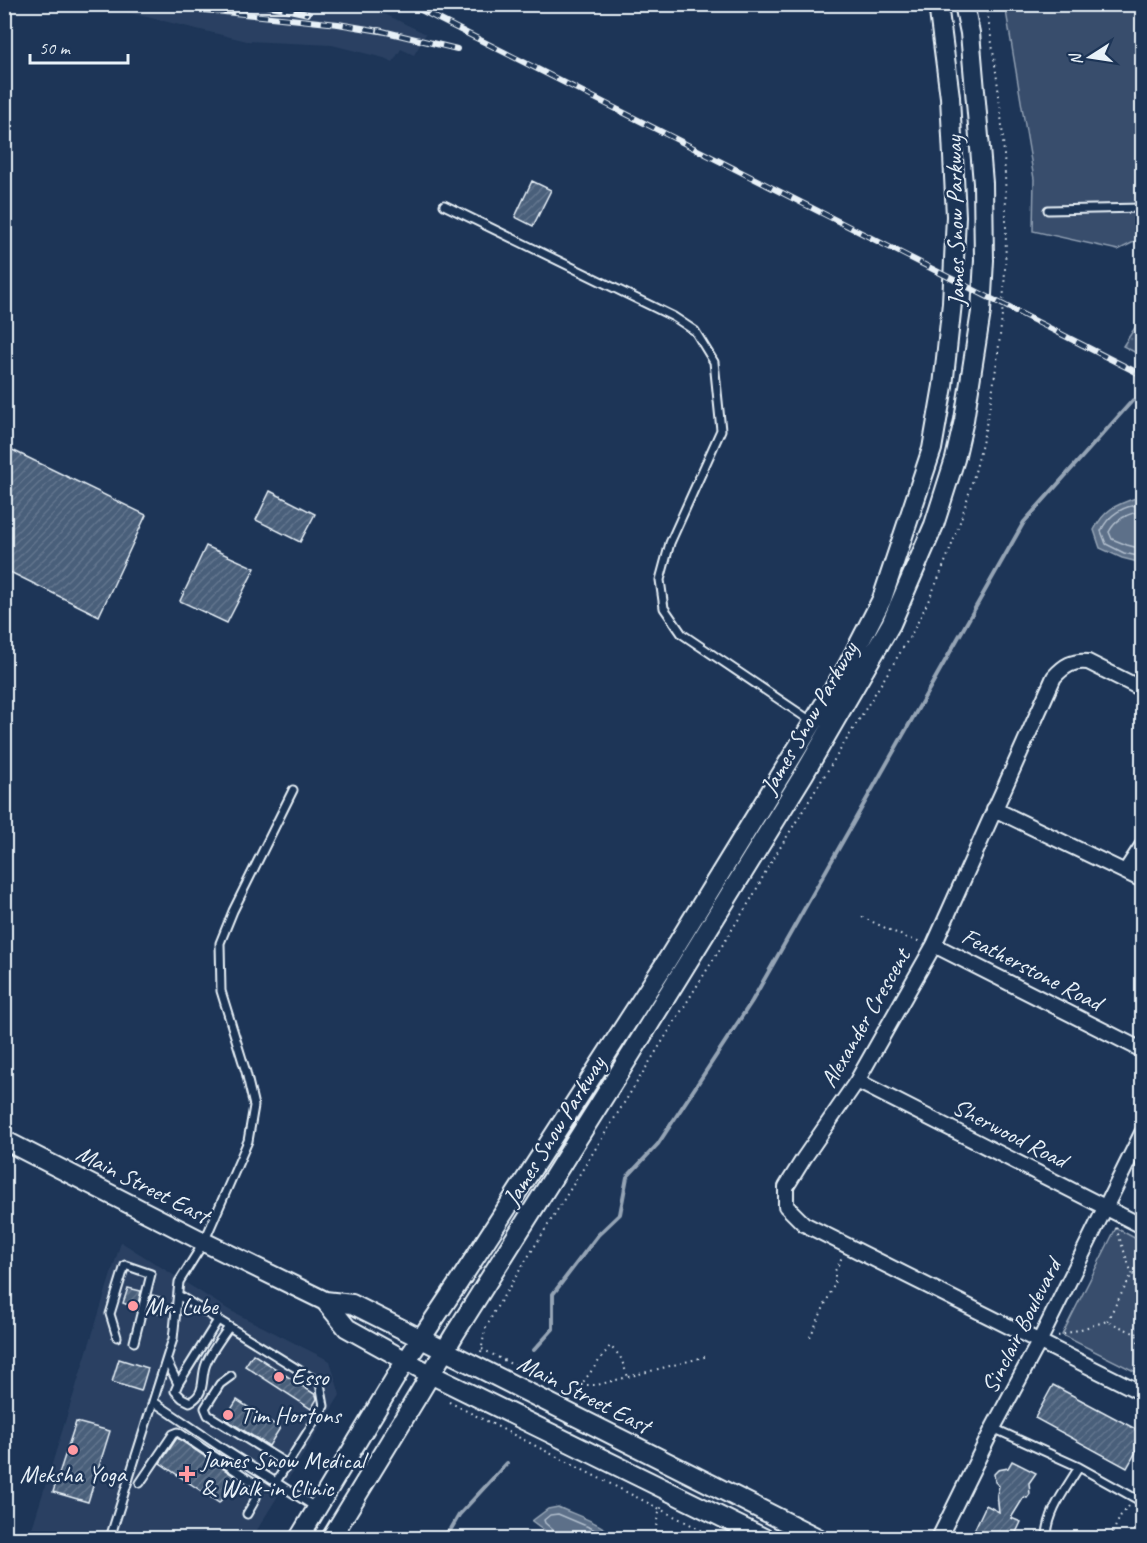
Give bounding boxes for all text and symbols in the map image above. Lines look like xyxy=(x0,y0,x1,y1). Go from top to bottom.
scale bar xyxy=(30,27,128,65)
north arrow xyxy=(1060,27,1120,87)
text: 50 m xyxy=(39,37,72,59)
text: N xyxy=(1065,50,1087,67)
street label: James Snow Parkway xyxy=(938,134,972,308)
street label: James Snow Parkway xyxy=(753,635,866,800)
street label: Featherstone Road xyxy=(957,921,1110,1019)
street label: Alexander Crescent xyxy=(813,942,918,1093)
street label: James Snow Parkway xyxy=(496,1049,613,1212)
street label: Sherwood Road xyxy=(948,1091,1075,1176)
street label: Main Street East xyxy=(72,1138,217,1232)
street label: Sinclair Boulevard xyxy=(974,1251,1069,1398)
place label: Mr. Lube xyxy=(145,1291,220,1321)
marker: Mr. Lube xyxy=(126,1299,140,1313)
street label: Main Street East xyxy=(513,1348,658,1442)
place label: Esso xyxy=(291,1362,330,1392)
marker: Esso xyxy=(272,1370,286,1384)
place label: Tim Hortons xyxy=(240,1400,343,1430)
marker: Tim Hortons xyxy=(221,1408,235,1422)
marker: Meksha Yoga xyxy=(66,1443,80,1457)
place label: James Snow Medical & Walk-in Clinic xyxy=(200,1445,369,1503)
place label: Meksha Yoga xyxy=(20,1459,128,1489)
marker: James Snow Medical & Walk-in Clinic xyxy=(178,1465,196,1483)

